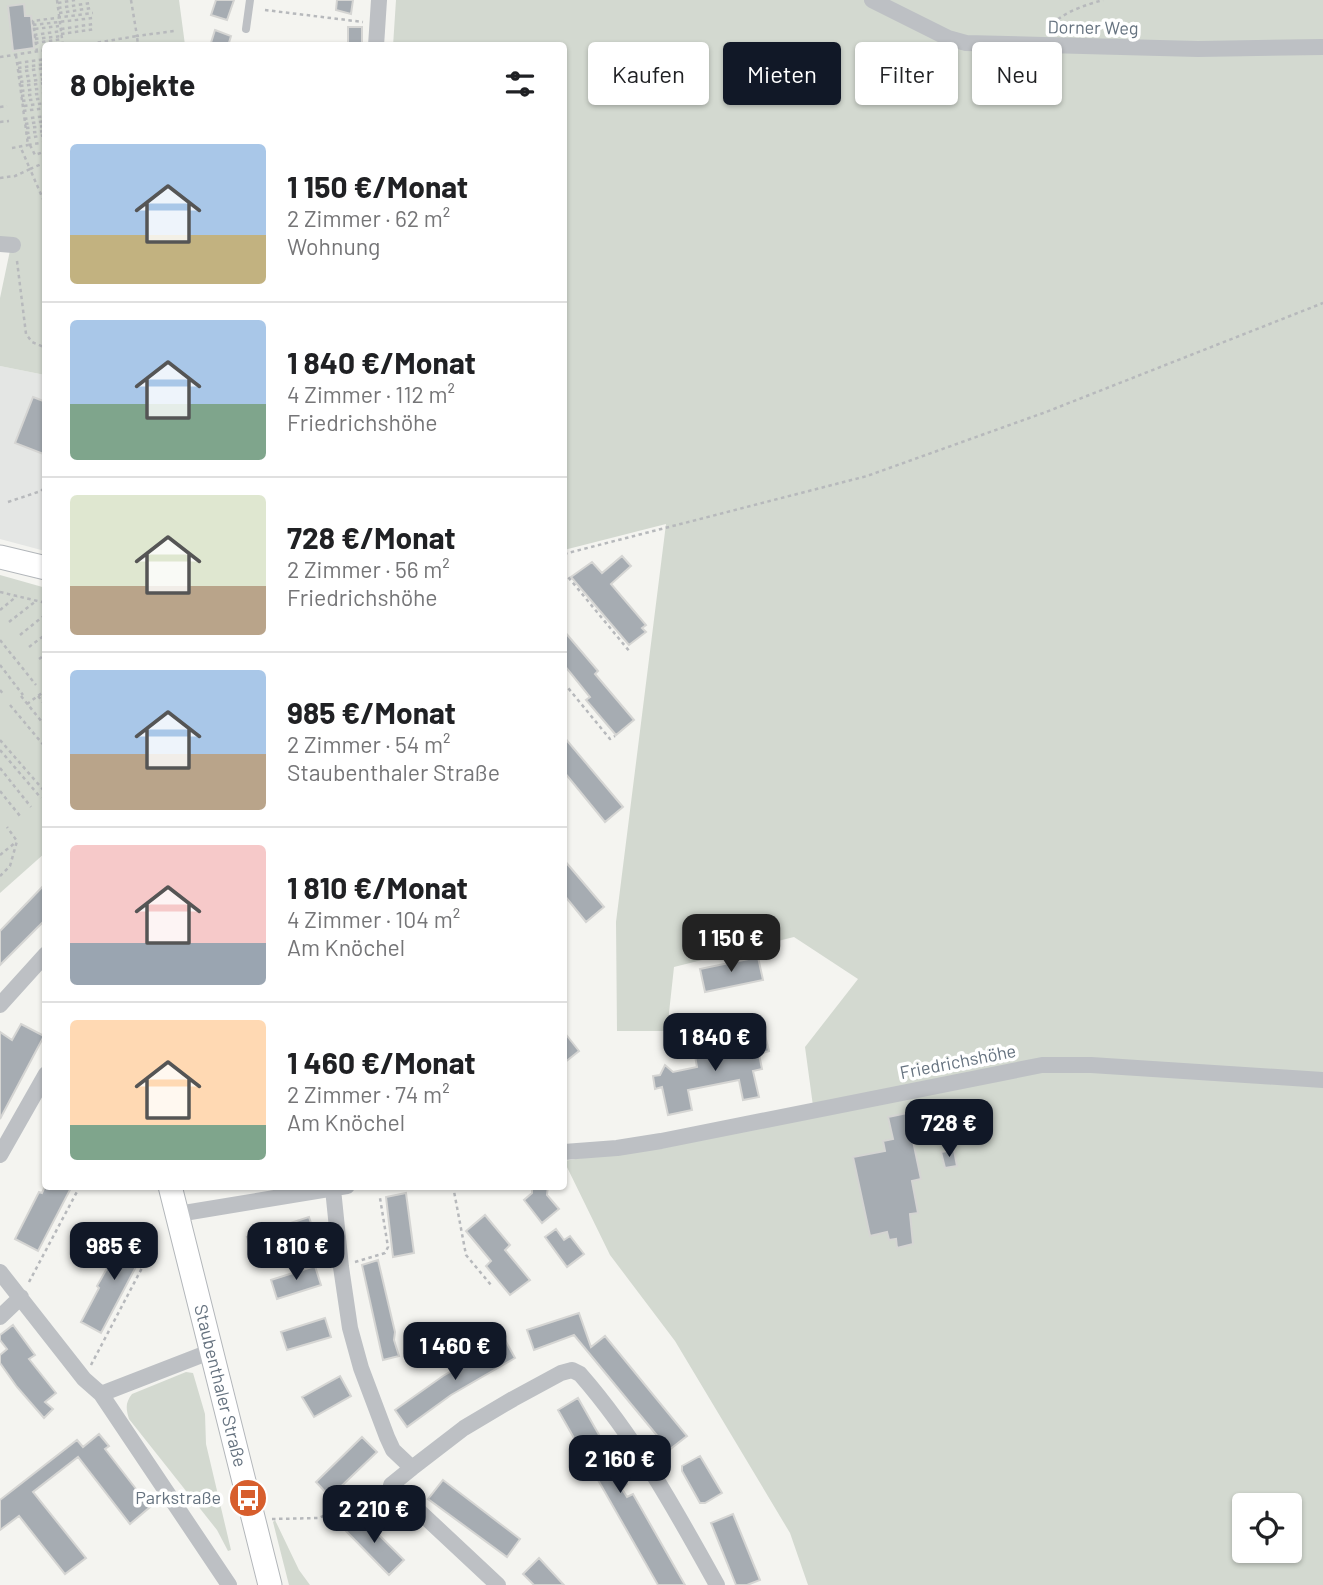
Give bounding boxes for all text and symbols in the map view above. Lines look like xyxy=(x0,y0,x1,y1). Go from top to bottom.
street label: Dorner Weg xyxy=(1047,15,1139,39)
chip: Kaufen xyxy=(588,42,709,105)
chip: Mieten xyxy=(723,42,841,105)
chip: Filter xyxy=(855,42,958,105)
chip: Neu xyxy=(972,42,1062,105)
icon: filters xyxy=(501,65,539,103)
text: 8 Objekte xyxy=(70,66,195,102)
text: 1 150 €/Monat xyxy=(287,168,468,204)
icon: home xyxy=(126,172,210,256)
text: 2 Zimmer · 62 m² xyxy=(287,204,450,232)
text: Wohnung xyxy=(287,232,380,260)
text: 1 840 €/Monat xyxy=(287,344,476,380)
icon: home xyxy=(126,348,210,432)
text: 4 Zimmer · 112 m² xyxy=(287,380,455,408)
text: Friedrichshöhe xyxy=(287,408,438,436)
text: 728 €/Monat xyxy=(287,519,456,555)
icon: home xyxy=(126,523,210,607)
text: 2 Zimmer · 56 m² xyxy=(287,555,450,583)
text: Friedrichshöhe xyxy=(287,583,438,611)
text: 985 €/Monat xyxy=(287,694,456,730)
icon: home xyxy=(126,698,210,782)
text: 2 Zimmer · 54 m² xyxy=(287,730,451,758)
text: Staubenthaler Straße xyxy=(287,758,500,786)
text: 1 810 €/Monat xyxy=(287,869,468,905)
icon: home xyxy=(126,873,210,957)
text: 4 Zimmer · 104 m² xyxy=(287,905,460,933)
pin: 1 150 € xyxy=(666,914,796,974)
text: 1 150 € xyxy=(698,923,764,951)
text: Am Knöchel xyxy=(287,933,405,961)
pin: 1 840 € xyxy=(650,1014,780,1073)
text: 1 840 € xyxy=(679,1022,751,1050)
street label: Friedrichshöhe xyxy=(898,1039,1018,1083)
text: 1 460 €/Monat xyxy=(287,1044,476,1080)
icon: home xyxy=(126,1048,210,1132)
text: 2 Zimmer · 74 m² xyxy=(287,1080,450,1108)
pin: 728 € xyxy=(900,1100,998,1159)
text: Am Knöchel xyxy=(287,1108,405,1136)
text: 728 € xyxy=(921,1108,977,1136)
pin: 985 € xyxy=(65,1222,163,1282)
pin: 1 810 € xyxy=(231,1222,361,1282)
text: 985 € xyxy=(86,1231,142,1259)
text: 1 810 € xyxy=(263,1231,329,1259)
street label: Staubenthaler Straße xyxy=(190,1302,252,1469)
pin: 1 460 € xyxy=(390,1322,520,1382)
text: 1 460 € xyxy=(419,1331,491,1359)
pin: 2 160 € xyxy=(555,1436,685,1495)
text: 2 160 € xyxy=(585,1444,655,1472)
bus stop icon: Parkstraße xyxy=(227,1477,269,1519)
place label: Parkstraße xyxy=(135,1486,221,1508)
pin: 2 210 € xyxy=(309,1486,439,1545)
map controls xyxy=(1232,1493,1302,1563)
button: locate xyxy=(1232,1493,1302,1563)
text: 2 210 € xyxy=(339,1494,409,1522)

